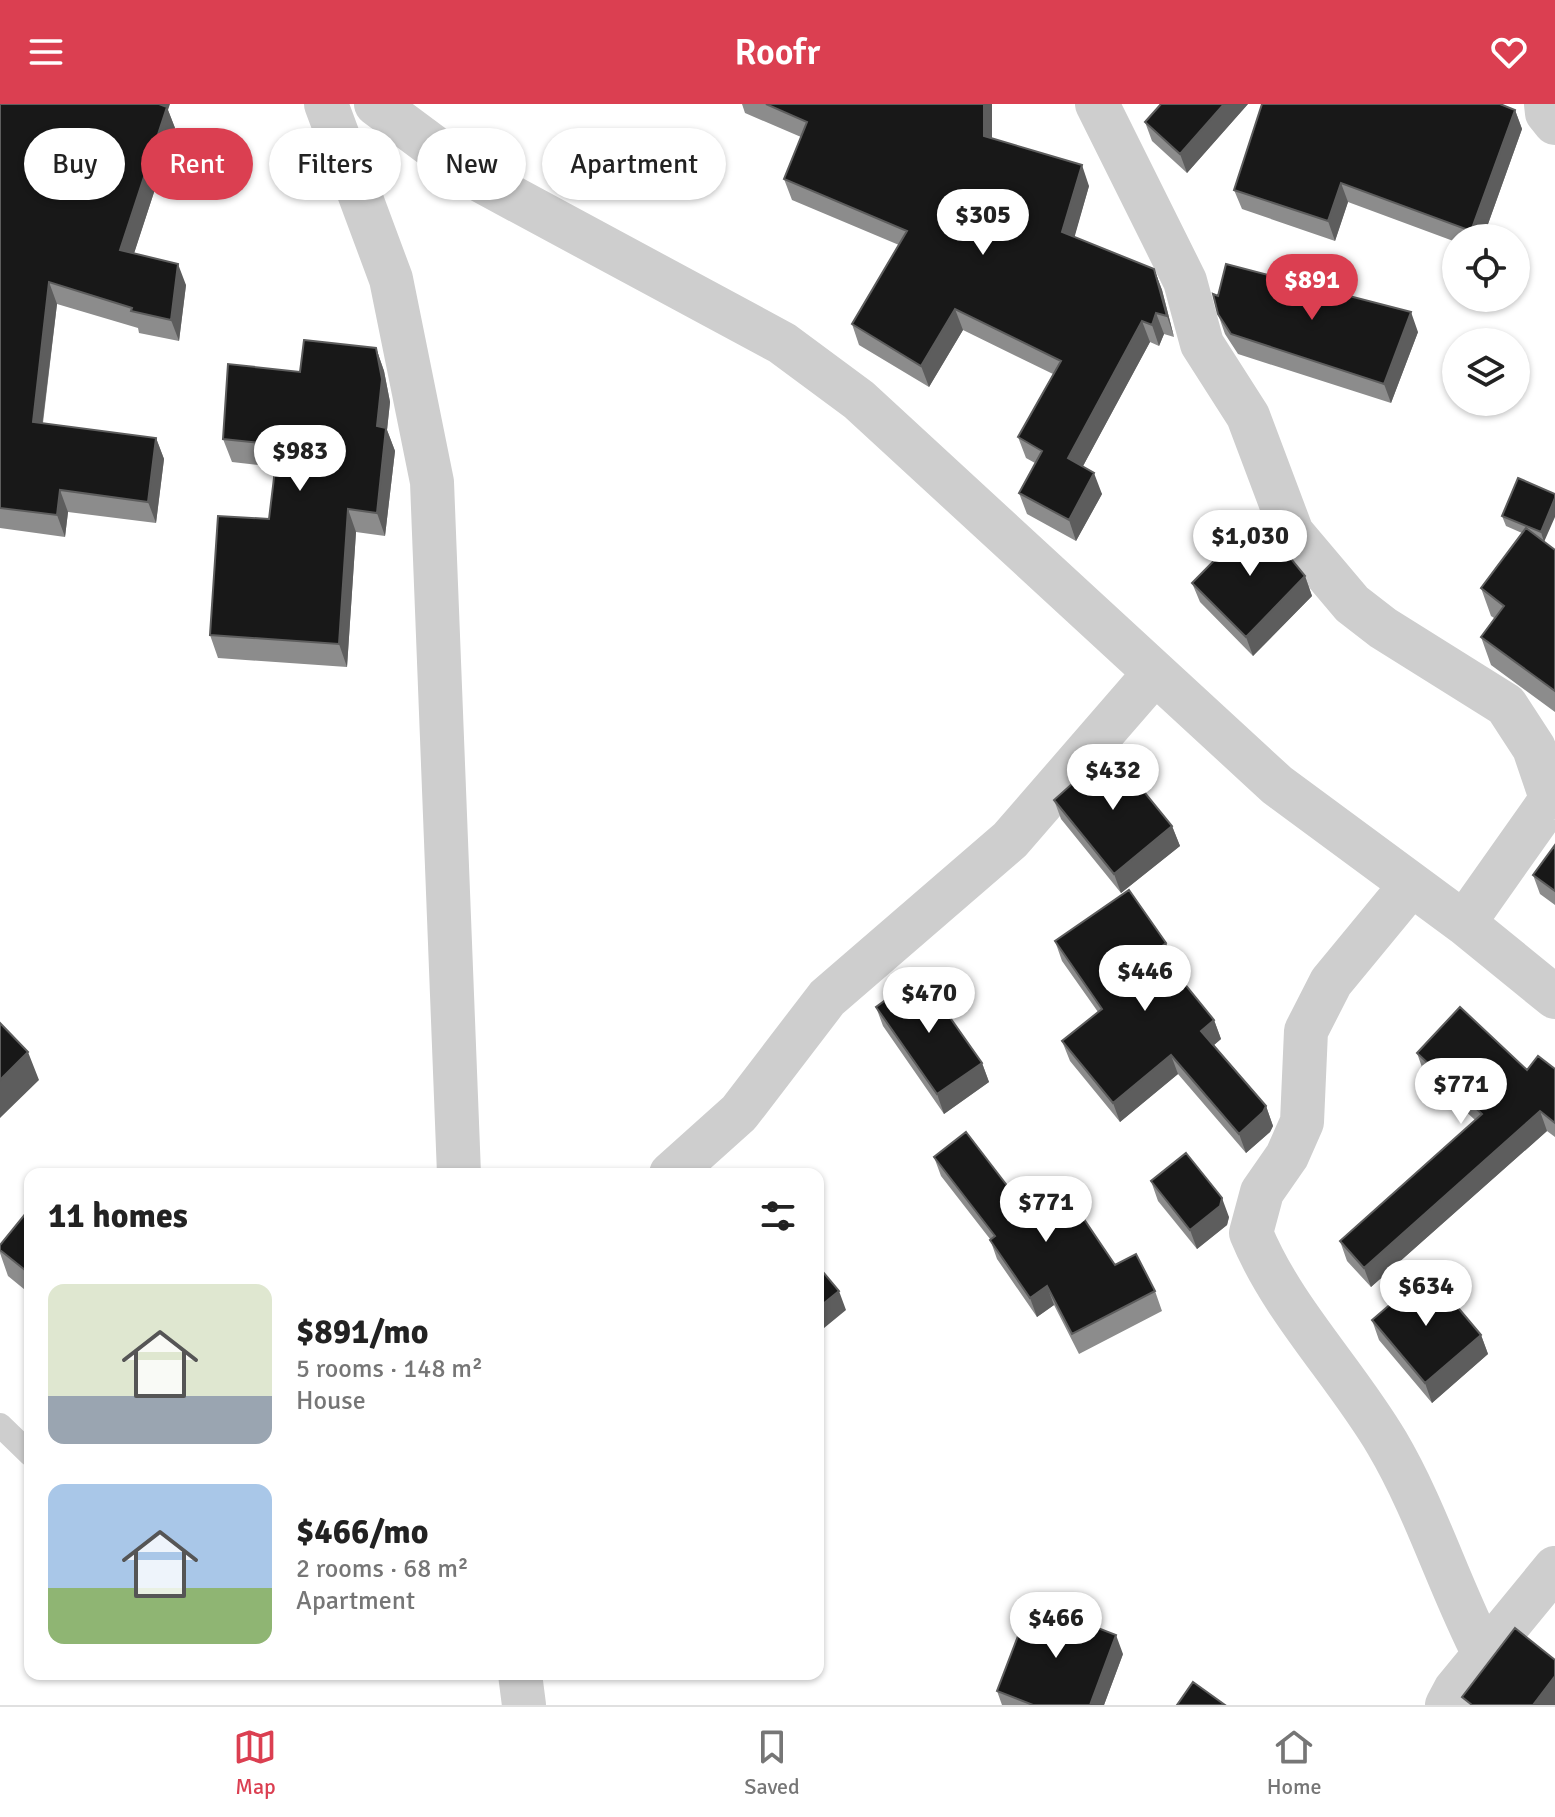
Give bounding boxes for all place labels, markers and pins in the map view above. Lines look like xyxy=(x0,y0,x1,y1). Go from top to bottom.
pin: $305 xyxy=(936,189,1030,257)
pin: $891 xyxy=(1265,254,1359,322)
pin: $983 xyxy=(253,425,347,493)
pin: $1,030 xyxy=(1185,510,1315,578)
pin: $432 xyxy=(1066,744,1160,812)
pin: $446 xyxy=(1098,945,1192,1013)
pin: $470 xyxy=(882,967,976,1035)
pin: $771 xyxy=(1414,1058,1508,1126)
pin: $771 xyxy=(999,1176,1093,1244)
pin: $634 xyxy=(1379,1260,1473,1328)
pin: $466 xyxy=(1009,1592,1103,1660)

